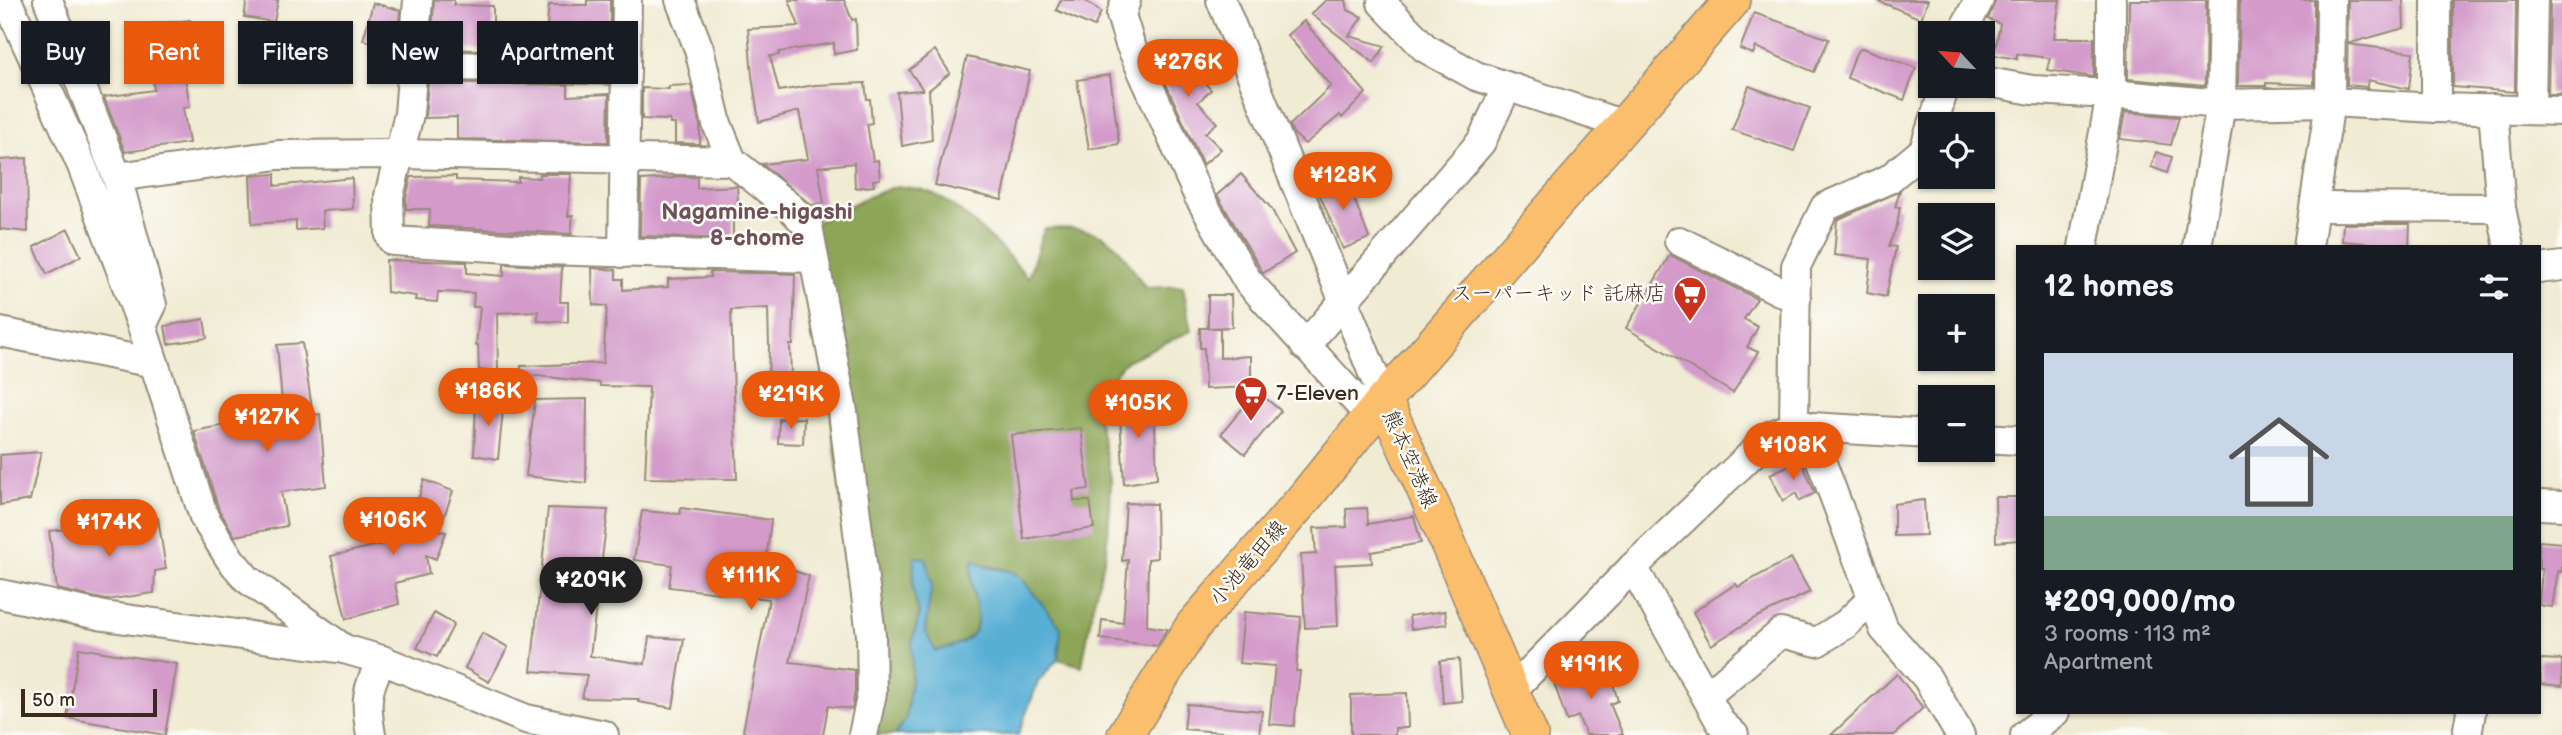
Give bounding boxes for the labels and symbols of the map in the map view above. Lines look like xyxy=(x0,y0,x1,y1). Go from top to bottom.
north arrow xyxy=(1918,21,1995,98)
pin: ¥276K xyxy=(1139,40,1237,99)
pin: ¥128K xyxy=(1294,152,1392,212)
district label: Nagamine-higashi 8-chome xyxy=(661,198,853,252)
supermarket icon: スーパーキッド 託麻店 xyxy=(1671,274,1709,323)
place label: スーパーキッド 託麻店 xyxy=(1451,281,1666,306)
pin: ¥186K xyxy=(439,368,537,428)
pin: ¥219K xyxy=(742,372,840,431)
supermarket icon: 7-Eleven xyxy=(1232,374,1270,423)
pin: ¥105K xyxy=(1089,380,1187,440)
place label: 7-Eleven xyxy=(1276,381,1359,406)
pin: ¥127K xyxy=(218,394,316,454)
street label: 熊本空港線 xyxy=(1377,406,1443,512)
pin: ¥108K xyxy=(1744,422,1842,482)
pin: ¥106K xyxy=(344,498,442,557)
pin: ¥174K xyxy=(60,500,158,559)
street label: 小池竜田線 xyxy=(1204,515,1292,611)
pin: ¥111K xyxy=(702,552,800,612)
pin: ¥209K xyxy=(542,558,640,617)
pin: ¥191K xyxy=(1542,642,1640,701)
scale bar xyxy=(21,686,158,718)

